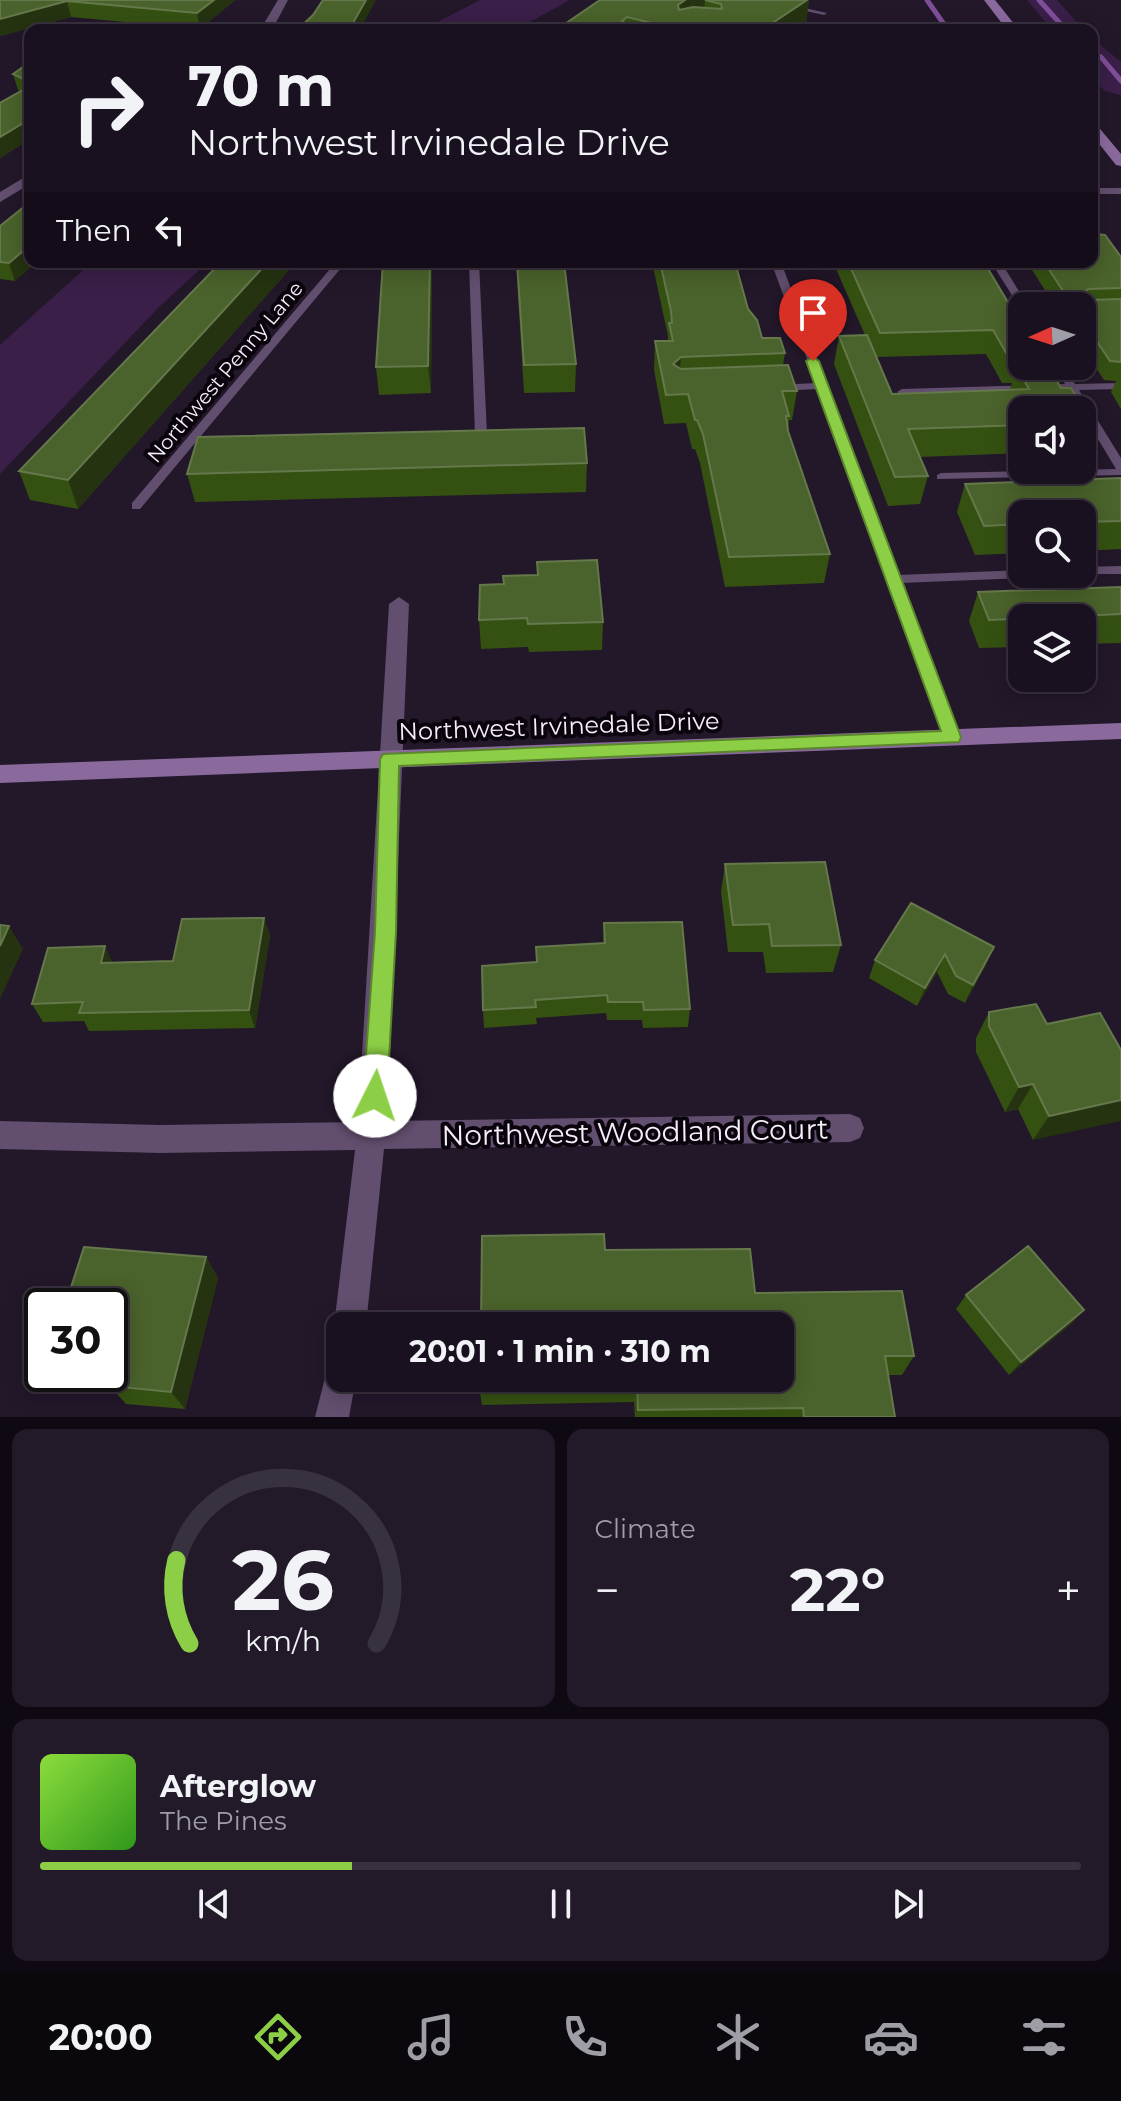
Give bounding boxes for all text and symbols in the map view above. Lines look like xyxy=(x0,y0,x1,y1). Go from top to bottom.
text: 70 m xyxy=(188,52,334,120)
icon: right xyxy=(56,56,160,160)
text: Northwest Irvinedale Drive xyxy=(188,120,670,164)
icon: left xyxy=(148,208,192,252)
text: Then xyxy=(56,212,132,249)
street label: Northwest Penny Lane xyxy=(142,277,308,467)
pin xyxy=(779,279,847,361)
icon: arrive xyxy=(791,291,835,335)
north arrow xyxy=(1008,292,1096,380)
map controls xyxy=(1008,292,1096,692)
button: sound xyxy=(1008,396,1096,484)
button: search xyxy=(1008,500,1096,588)
button: layers xyxy=(1008,604,1096,692)
street label: Northwest Irvinedale Drive xyxy=(398,706,720,746)
position arrow xyxy=(333,1054,417,1138)
street label: Northwest Woodland Court xyxy=(441,1112,829,1152)
speed limit sign: 30 xyxy=(24,1288,128,1392)
text: 20:01 · 1 min · 310 m xyxy=(409,1333,711,1370)
text: Climate xyxy=(595,1513,696,1545)
text: 26 xyxy=(232,1529,334,1631)
text: 22° xyxy=(790,1553,886,1626)
text: − xyxy=(595,1563,620,1617)
text: + xyxy=(1056,1563,1081,1617)
text: km/h xyxy=(245,1623,321,1658)
text: Afterglow xyxy=(160,1768,316,1805)
text: The Pines xyxy=(160,1805,287,1837)
icon: previous xyxy=(192,1882,236,1926)
icon: pause xyxy=(539,1882,583,1926)
icon: next xyxy=(886,1882,930,1926)
icon: directions xyxy=(250,2009,306,2065)
icon: music xyxy=(403,2009,459,2065)
icon: phone xyxy=(557,2009,613,2065)
icon: climate xyxy=(710,2009,766,2065)
icon: car xyxy=(863,2009,919,2065)
icon: filters xyxy=(1016,2009,1072,2065)
text: 20:00 xyxy=(49,2015,153,2059)

